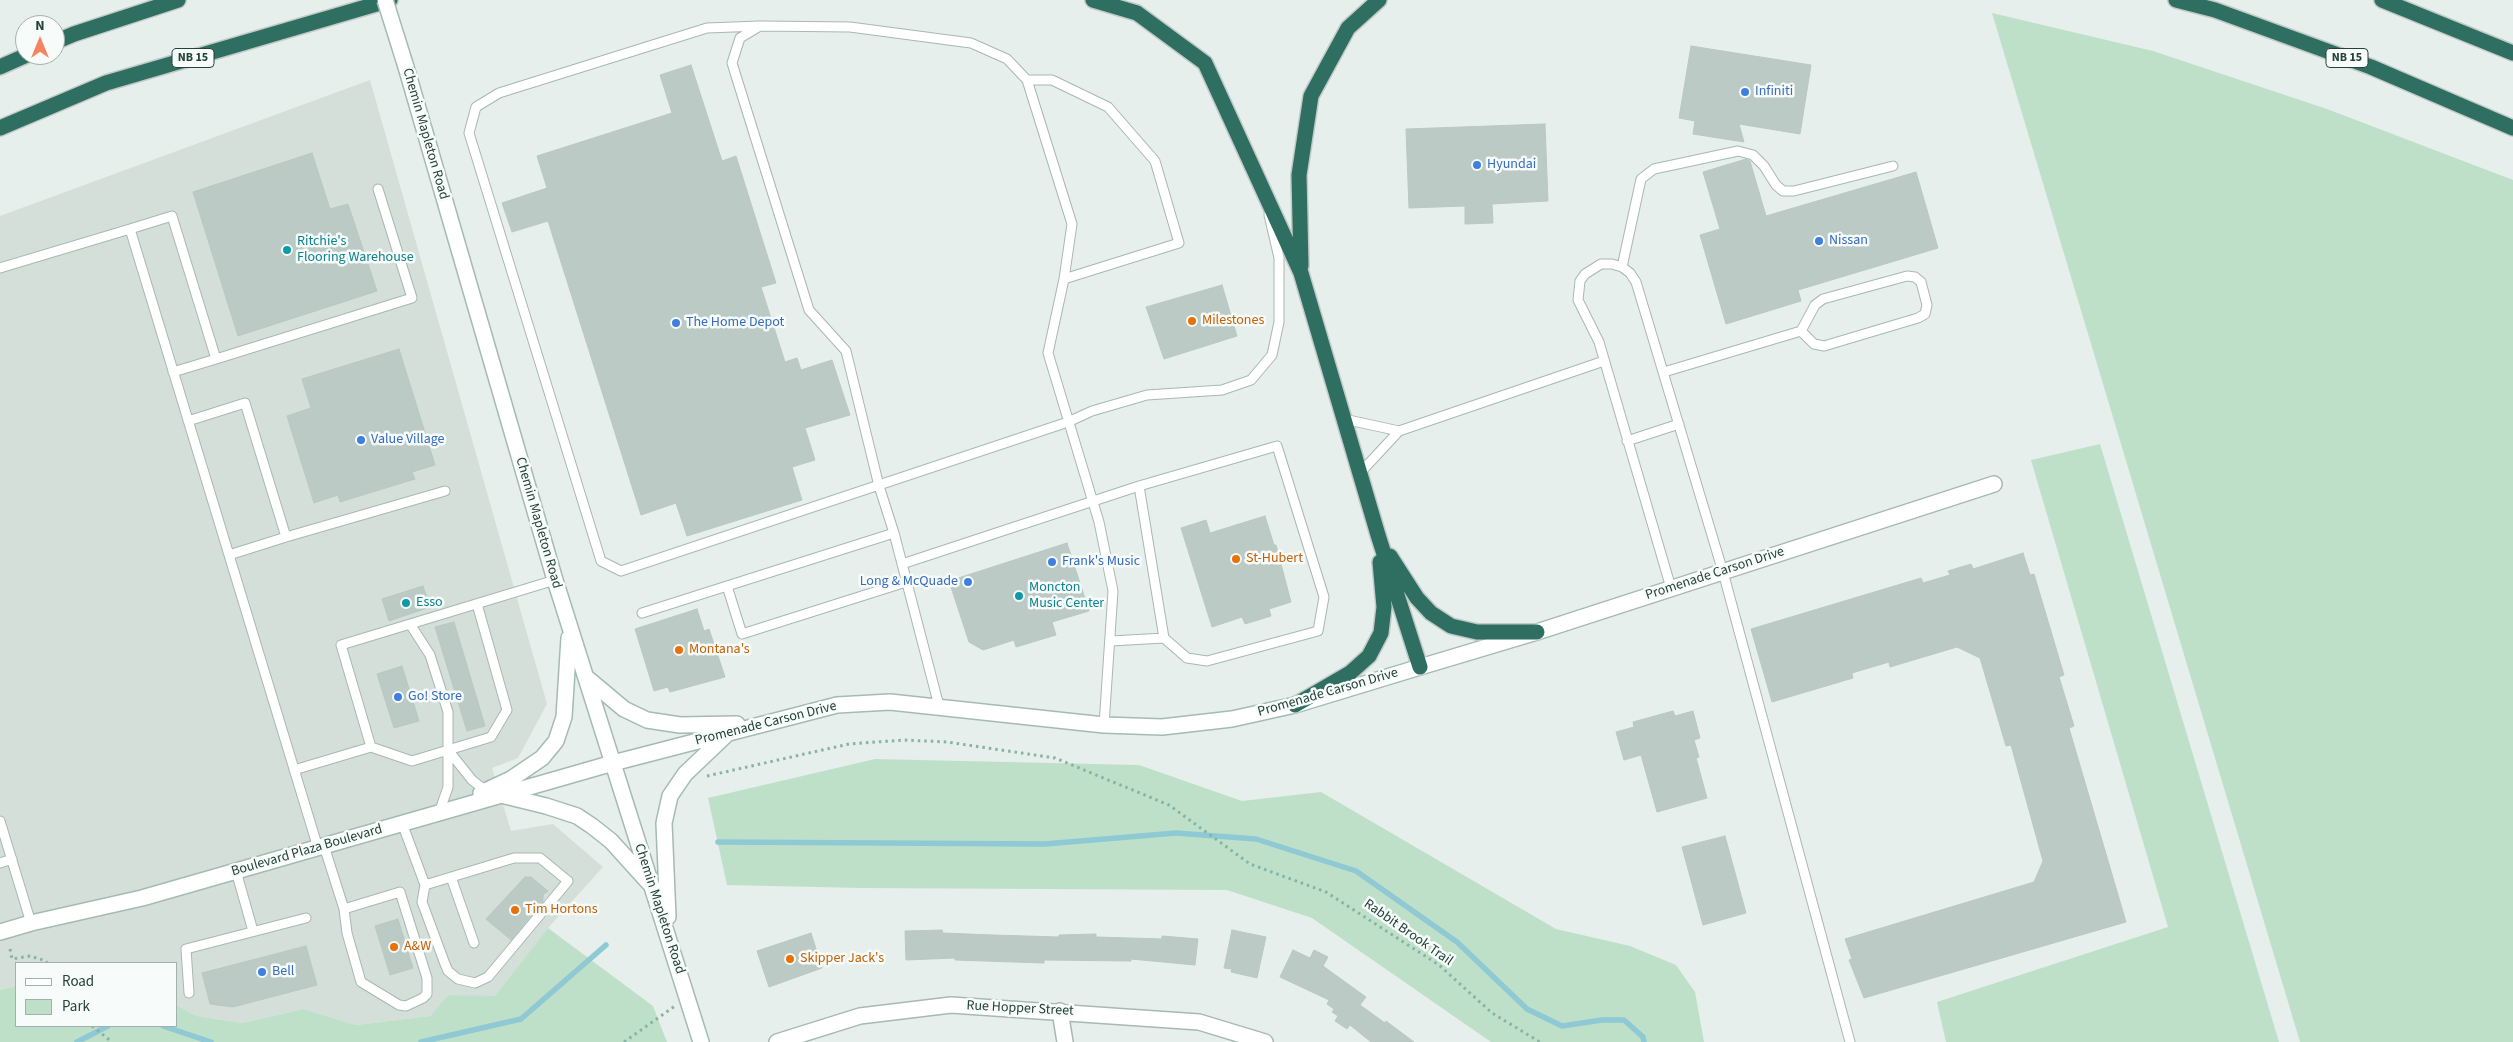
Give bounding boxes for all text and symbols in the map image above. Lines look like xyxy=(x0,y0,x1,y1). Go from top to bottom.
north arrow xyxy=(15,15,65,65)
text: N xyxy=(35,16,45,36)
road number: NB 15 xyxy=(172,48,214,68)
road number: NB 15 xyxy=(2326,48,2368,68)
street label: Chemin Mapleton Road xyxy=(398,66,452,202)
place label: Infiniti xyxy=(1755,84,1793,100)
marker: Infiniti xyxy=(1739,86,1751,98)
place label: Hyundai xyxy=(1487,157,1536,173)
marker: Hyundai xyxy=(1471,159,1483,171)
place label: Nissan xyxy=(1829,233,1868,249)
place label: Ritchie's Flooring Warehouse xyxy=(297,234,414,266)
marker: Nissan xyxy=(1813,235,1825,247)
marker: Ritchie's Flooring Warehouse xyxy=(281,244,293,256)
place label: Milestones xyxy=(1202,313,1264,329)
place label: The Home Depot xyxy=(686,315,784,331)
marker: Milestones xyxy=(1186,315,1198,327)
marker: The Home Depot xyxy=(670,317,682,329)
place label: Value Village xyxy=(371,432,445,448)
marker: Value Village xyxy=(355,434,367,446)
street label: Chemin Mapleton Road xyxy=(511,455,565,591)
street label: Promenade Carson Drive xyxy=(1643,544,1787,604)
place label: St-Hubert xyxy=(1246,551,1303,567)
marker: St-Hubert xyxy=(1230,553,1242,565)
place label: Frank's Music xyxy=(1062,554,1140,570)
marker: Frank's Music xyxy=(1046,556,1058,568)
place label: Long & McQuade xyxy=(860,574,958,590)
marker: Long & McQuade xyxy=(962,576,974,588)
place label: Moncton Music Center xyxy=(1029,580,1104,612)
marker: Moncton Music Center xyxy=(1013,590,1025,602)
place label: Esso xyxy=(416,595,443,611)
marker: Esso xyxy=(400,597,412,609)
place label: Montana's xyxy=(689,642,750,658)
marker: Montana's xyxy=(673,644,685,656)
street label: Promenade Carson Drive xyxy=(1256,665,1400,721)
place label: Go! Store xyxy=(408,689,462,705)
marker: Go! Store xyxy=(392,691,404,703)
street label: Promenade Carson Drive xyxy=(694,698,838,750)
street label: Boulevard Plaza Boulevard xyxy=(229,821,385,881)
street label: Chemin Mapleton Road xyxy=(630,842,688,976)
street label: Rabbit Brook Trail xyxy=(1360,896,1456,970)
place label: Tim Hortons xyxy=(525,902,598,918)
marker: Tim Hortons xyxy=(509,904,521,916)
place label: A&W xyxy=(404,939,431,955)
marker: A&W xyxy=(388,941,400,953)
place label: Skipper Jack's xyxy=(800,951,884,967)
marker: Skipper Jack's xyxy=(784,953,796,965)
legend xyxy=(15,962,178,1027)
place label: Bell xyxy=(272,964,294,980)
marker: Bell xyxy=(256,966,268,978)
text: Road xyxy=(62,971,94,992)
text: Park xyxy=(62,996,90,1017)
street label: Rue Hopper Street xyxy=(966,998,1074,1020)

